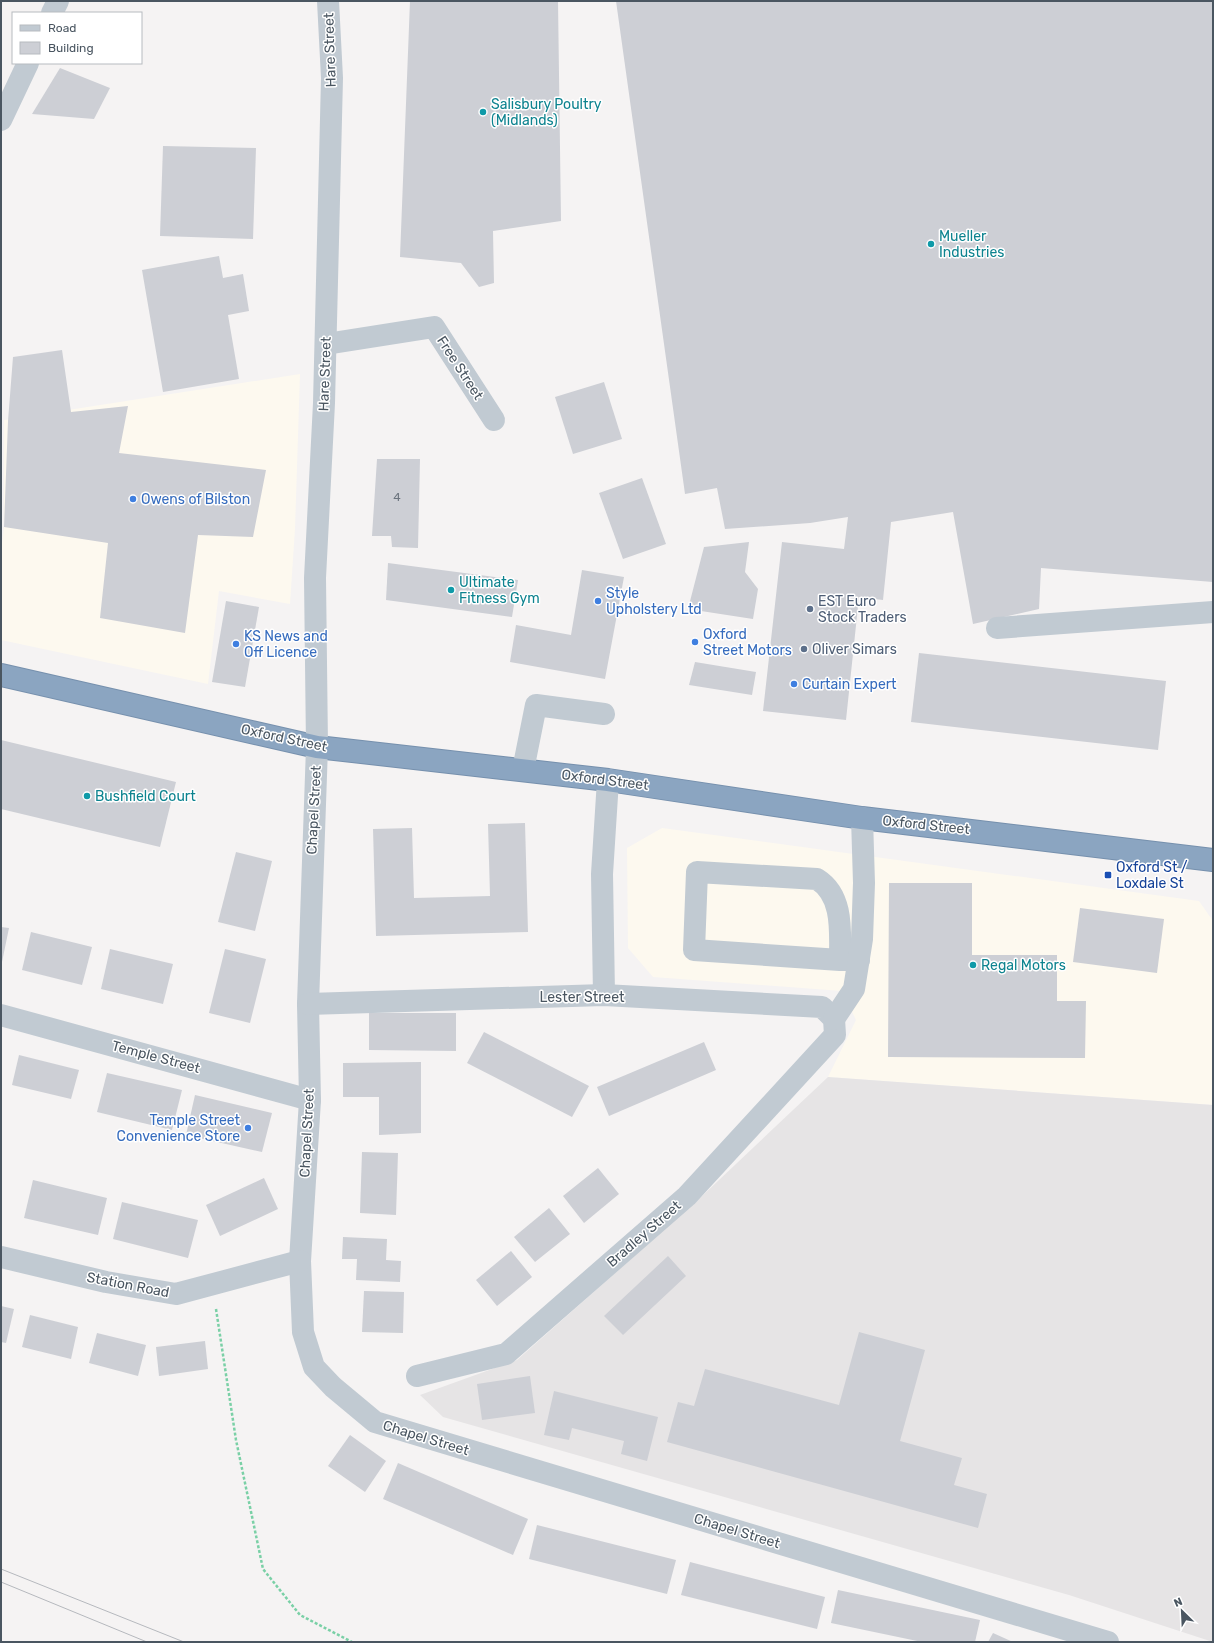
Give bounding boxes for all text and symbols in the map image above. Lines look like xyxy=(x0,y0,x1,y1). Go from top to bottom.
legend xyxy=(12,12,142,64)
street label: Hare Street xyxy=(320,12,340,88)
text: Road xyxy=(48,21,76,35)
text: Building xyxy=(48,41,94,55)
place label: Salisbury Poultry (Midlands) xyxy=(491,96,602,129)
marker: Salisbury Poultry (Midlands) xyxy=(478,107,488,117)
place label: Mueller Industries xyxy=(939,228,1004,261)
marker: Mueller Industries xyxy=(926,239,936,249)
street label: Free Street xyxy=(433,333,487,404)
street label: Hare Street xyxy=(315,336,335,412)
house number: 4 xyxy=(393,490,401,504)
place label: Owens of Bilston xyxy=(141,491,250,508)
marker: Owens of Bilston xyxy=(128,494,138,504)
place label: Ultimate Fitness Gym xyxy=(459,574,540,607)
marker: Ultimate Fitness Gym xyxy=(446,585,456,595)
place label: Style Upholstery Ltd xyxy=(606,585,702,618)
place label: EST Euro Stock Traders xyxy=(818,593,907,626)
marker: Style Upholstery Ltd xyxy=(593,596,603,606)
marker: EST Euro Stock Traders xyxy=(805,604,815,614)
place label: Oxford Street Motors xyxy=(703,626,792,659)
place label: KS News and Off Licence xyxy=(244,628,328,661)
marker: Oxford Street Motors xyxy=(690,637,700,647)
marker: KS News and Off Licence xyxy=(231,639,241,649)
place label: Oliver Simars xyxy=(812,641,897,658)
marker: Oliver Simars xyxy=(799,644,809,654)
place label: Curtain Expert xyxy=(802,676,897,693)
marker: Curtain Expert xyxy=(789,679,799,689)
street label: Oxford Street xyxy=(239,721,329,756)
street label: Chapel Street xyxy=(303,765,325,855)
street label: Oxford Street xyxy=(560,766,650,794)
place label: Bushfield Court xyxy=(95,788,196,805)
marker: Bushfield Court xyxy=(82,791,92,801)
street label: Oxford Street xyxy=(882,812,971,838)
place label: Oxford St / Loxdale St xyxy=(1116,859,1188,892)
marker: Oxford St / Loxdale St xyxy=(1103,870,1113,880)
place label: Regal Motors xyxy=(981,957,1066,974)
marker: Regal Motors xyxy=(968,960,978,970)
street label: Lester Street xyxy=(540,989,625,1006)
street label: Temple Street xyxy=(110,1037,202,1077)
street label: Chapel Street xyxy=(296,1088,318,1178)
place label: Temple Street Convenience Store xyxy=(117,1112,241,1145)
marker: Temple Street Convenience Store xyxy=(243,1123,253,1133)
street label: Bradley Street xyxy=(603,1197,685,1271)
street label: Station Road xyxy=(85,1269,171,1301)
street label: Chapel Street xyxy=(381,1417,472,1459)
street label: Chapel Street xyxy=(692,1510,783,1552)
north arrow xyxy=(1162,1591,1202,1631)
text: N xyxy=(1172,1595,1184,1610)

